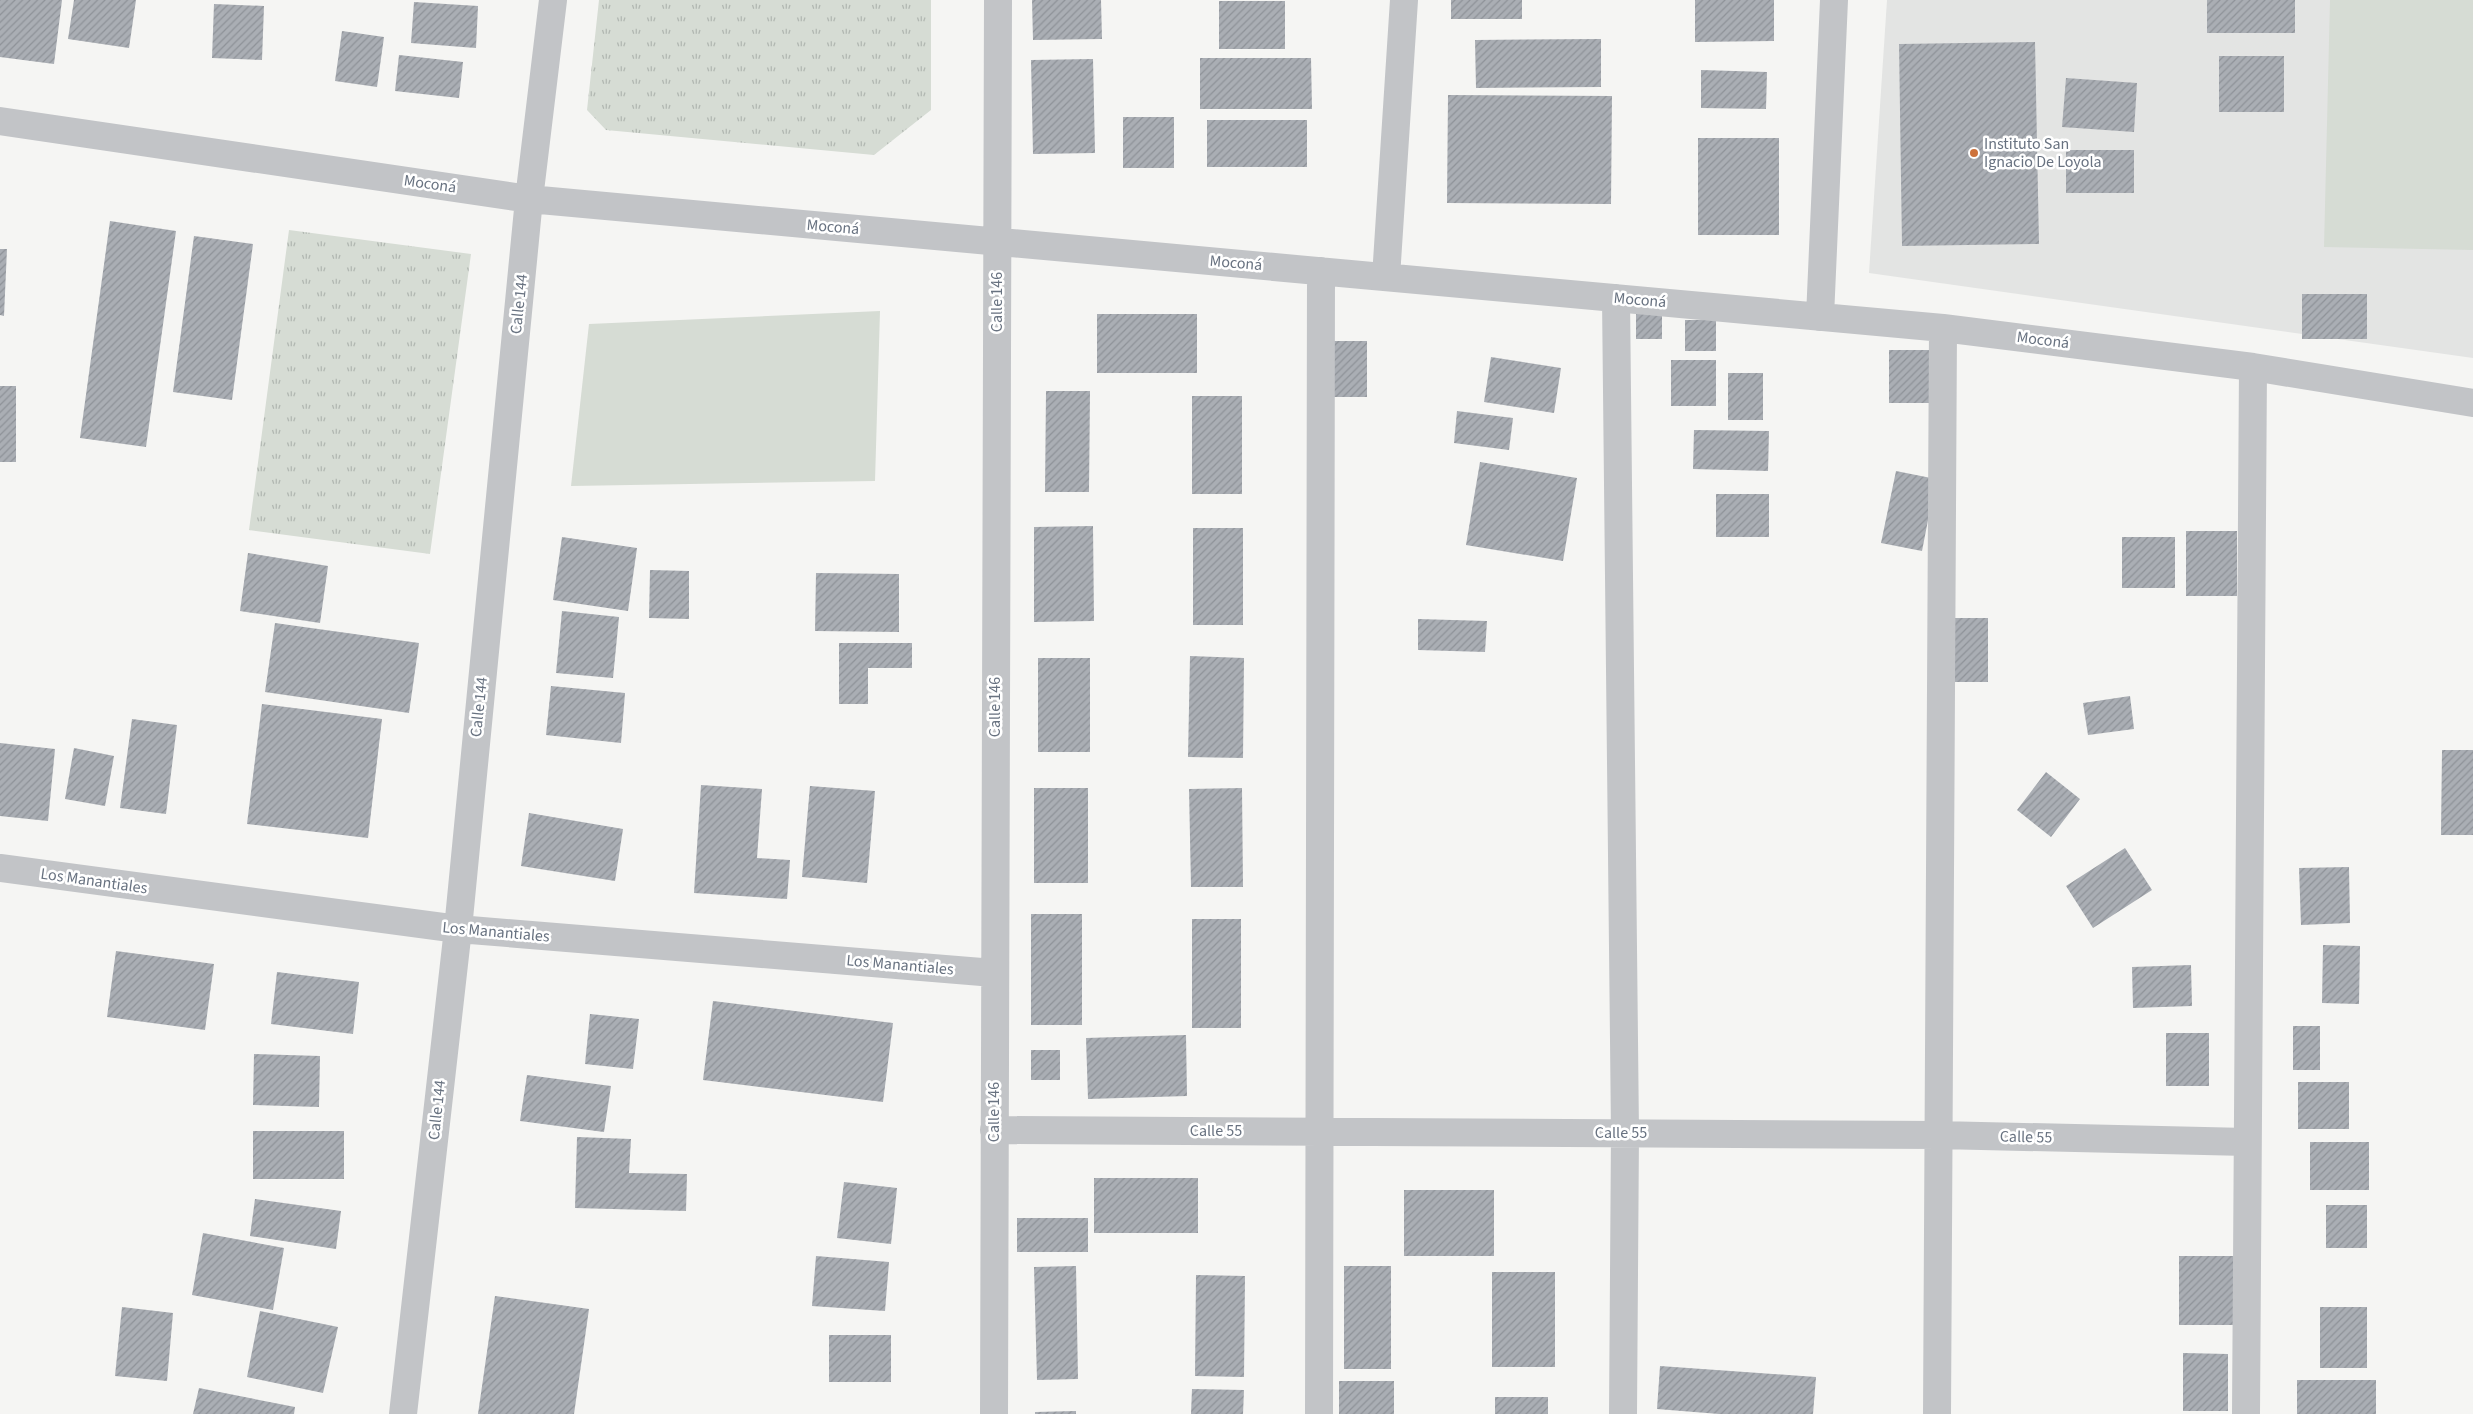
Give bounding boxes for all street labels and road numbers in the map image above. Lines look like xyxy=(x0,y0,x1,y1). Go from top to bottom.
street label: Moconá xyxy=(402,169,458,199)
street label: Moconá xyxy=(806,214,860,240)
street label: Moconá xyxy=(1209,250,1263,276)
street label: Calle 146 xyxy=(986,272,1008,332)
street label: Calle 144 xyxy=(505,273,533,335)
street label: Moconá xyxy=(1613,287,1667,313)
street label: Moconá xyxy=(2015,326,2071,354)
street label: Calle 144 xyxy=(465,676,493,738)
street label: Calle 146 xyxy=(984,677,1006,737)
street label: Los Manantiales xyxy=(39,863,149,899)
street label: Los Manantiales xyxy=(441,916,551,948)
street label: Los Manantiales xyxy=(845,949,955,981)
street label: Calle 144 xyxy=(423,1079,451,1141)
street label: Calle 146 xyxy=(983,1082,1005,1142)
street label: Calle 55 xyxy=(1190,1120,1242,1142)
street label: Calle 55 xyxy=(1595,1122,1647,1144)
street label: Calle 55 xyxy=(2000,1126,2052,1148)

